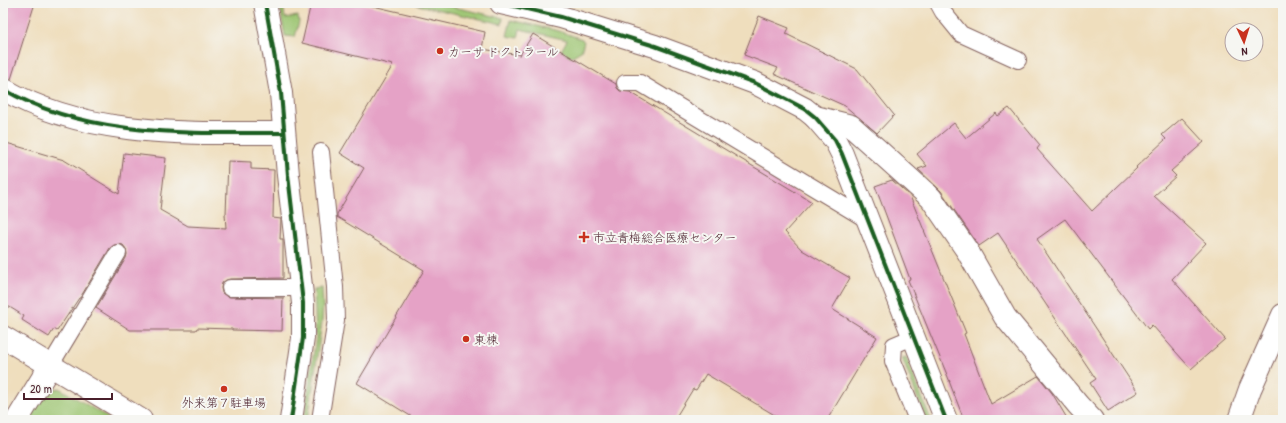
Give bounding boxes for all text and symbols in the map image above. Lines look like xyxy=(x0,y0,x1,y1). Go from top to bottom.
north arrow xyxy=(1224,22,1264,62)
place label: カーサ ドクトラール xyxy=(448,43,559,60)
text: N xyxy=(1241,45,1248,59)
marker: カーサ ドクトラール xyxy=(435,46,445,56)
place label: 市立青梅総合医療センター xyxy=(593,229,737,246)
marker: 市立青梅総合医療センター xyxy=(578,231,590,243)
place label: 東棟 xyxy=(474,331,498,348)
marker: 東棟 xyxy=(461,334,471,344)
scale bar xyxy=(24,375,112,401)
text: 20 m xyxy=(30,380,52,397)
marker: 外来第７駐車場 xyxy=(219,384,229,394)
place label: 外来第７駐車場 xyxy=(182,394,266,411)

